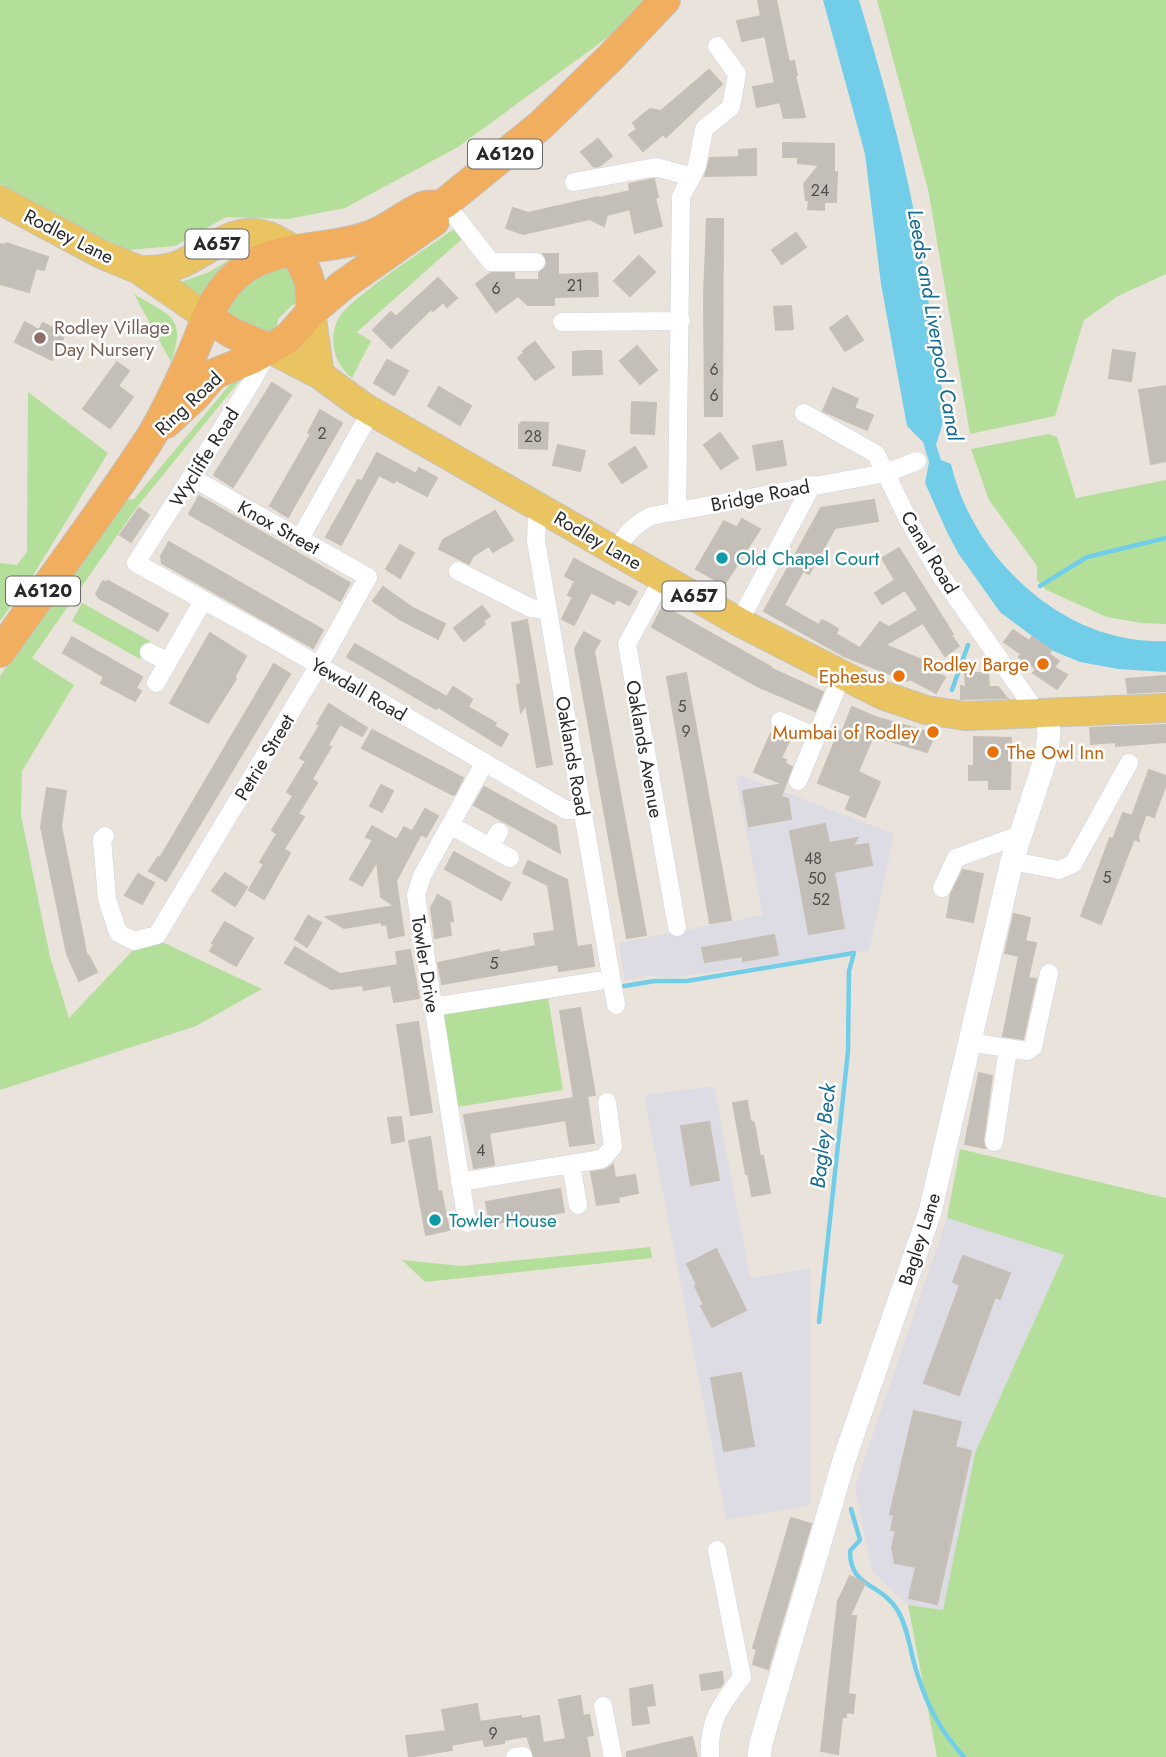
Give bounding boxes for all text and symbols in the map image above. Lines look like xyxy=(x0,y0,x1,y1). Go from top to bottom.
road number: A6120 xyxy=(468,140,542,168)
house number: 24 xyxy=(811,179,829,202)
street label: Rodley Lane xyxy=(19,202,118,271)
water label: Leeds and Liverpool Canal xyxy=(900,207,970,444)
road number: A657 xyxy=(186,230,248,258)
house number: 21 xyxy=(567,274,583,297)
house number: 6 xyxy=(491,277,501,300)
place label: Rodley Village Day Nursery xyxy=(54,314,170,363)
marker: Rodley Village Day Nursery xyxy=(32,330,48,346)
house number: 6 xyxy=(709,358,719,381)
street label: Ring Road xyxy=(149,365,228,442)
house number: 6 xyxy=(709,384,719,407)
street label: Wycliffe Road xyxy=(163,402,246,512)
house number: 2 xyxy=(317,422,327,445)
house number: 28 xyxy=(524,425,542,448)
street label: Bridge Road xyxy=(708,473,812,518)
street label: Knox Street xyxy=(233,494,325,561)
street label: Rodley Lane xyxy=(549,504,647,577)
street label: Canal Road xyxy=(894,506,965,599)
place label: Old Chapel Court xyxy=(736,545,880,572)
marker: Old Chapel Court xyxy=(714,550,730,566)
road number: A6120 xyxy=(6,576,80,606)
road number: A657 xyxy=(662,582,726,610)
street label: Yewdall Road xyxy=(306,651,412,728)
place label: Rodley Barge xyxy=(923,651,1029,678)
marker: Rodley Barge xyxy=(1035,656,1051,672)
place label: Ephesus xyxy=(819,663,885,690)
marker: Ephesus xyxy=(891,668,907,684)
street label: Oaklands Avenue xyxy=(619,678,670,820)
street label: Oaklands Road xyxy=(549,694,596,818)
house number: 5 xyxy=(677,695,687,718)
street label: Petrie Street xyxy=(228,709,301,806)
place label: Mumbai of Rodley xyxy=(773,719,920,746)
house number: 9 xyxy=(681,720,691,743)
marker: Mumbai of Rodley xyxy=(925,724,941,740)
place label: The Owl Inn xyxy=(1007,739,1104,766)
marker: The Owl Inn xyxy=(985,744,1001,760)
house number: 48 xyxy=(804,847,822,870)
house number: 5 xyxy=(1102,866,1112,889)
house number: 50 xyxy=(808,867,826,890)
house number: 52 xyxy=(812,888,830,911)
street label: Towler Drive xyxy=(404,913,447,1015)
house number: 5 xyxy=(489,952,499,975)
water label: Bagley Beck xyxy=(803,1081,844,1190)
house number: 4 xyxy=(476,1139,486,1162)
street label: Bagley Lane xyxy=(892,1189,947,1289)
place label: Towler House xyxy=(449,1207,557,1234)
marker: Towler House xyxy=(427,1212,443,1228)
house number: 9 xyxy=(488,1722,498,1745)

